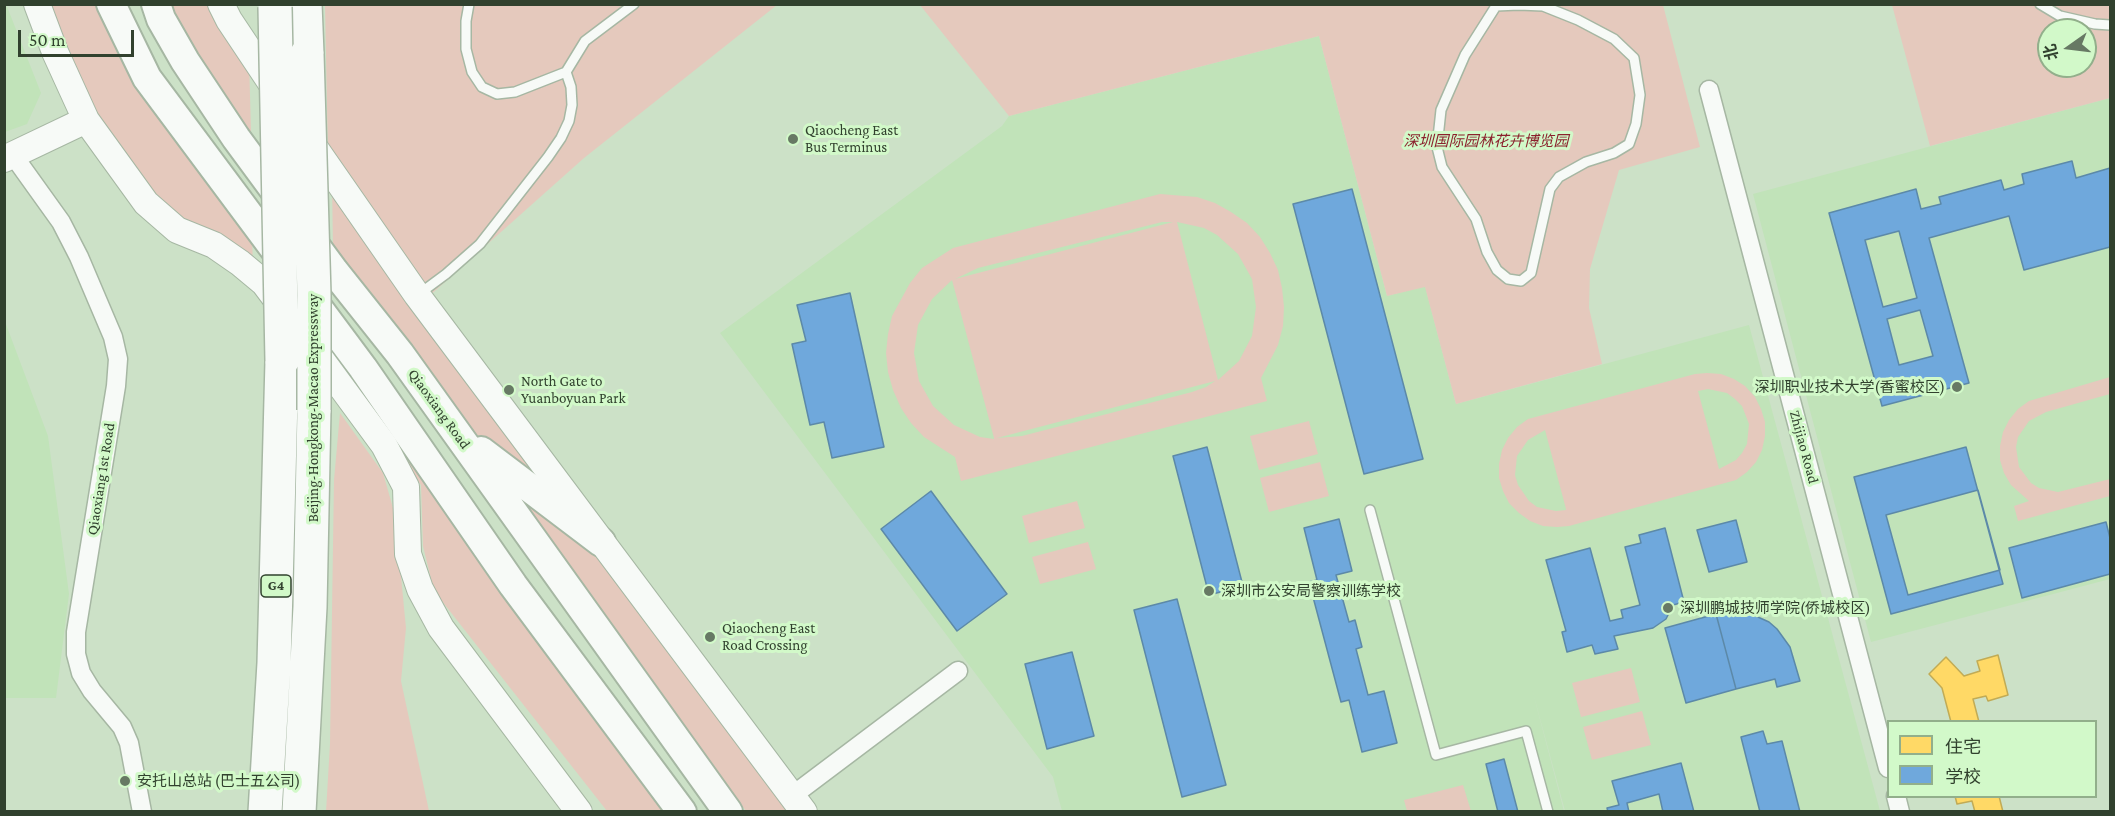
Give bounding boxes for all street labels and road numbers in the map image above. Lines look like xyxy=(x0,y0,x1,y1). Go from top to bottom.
street label: Beijing-Hongkong-Macao Expressway xyxy=(304,294,322,522)
street label: Qiaoxiang Road xyxy=(404,365,474,453)
street label: Zhijiao Road xyxy=(1786,408,1822,486)
street label: Qiaoxiang 1st Road xyxy=(83,422,119,536)
road number: G4 xyxy=(261,575,291,597)

